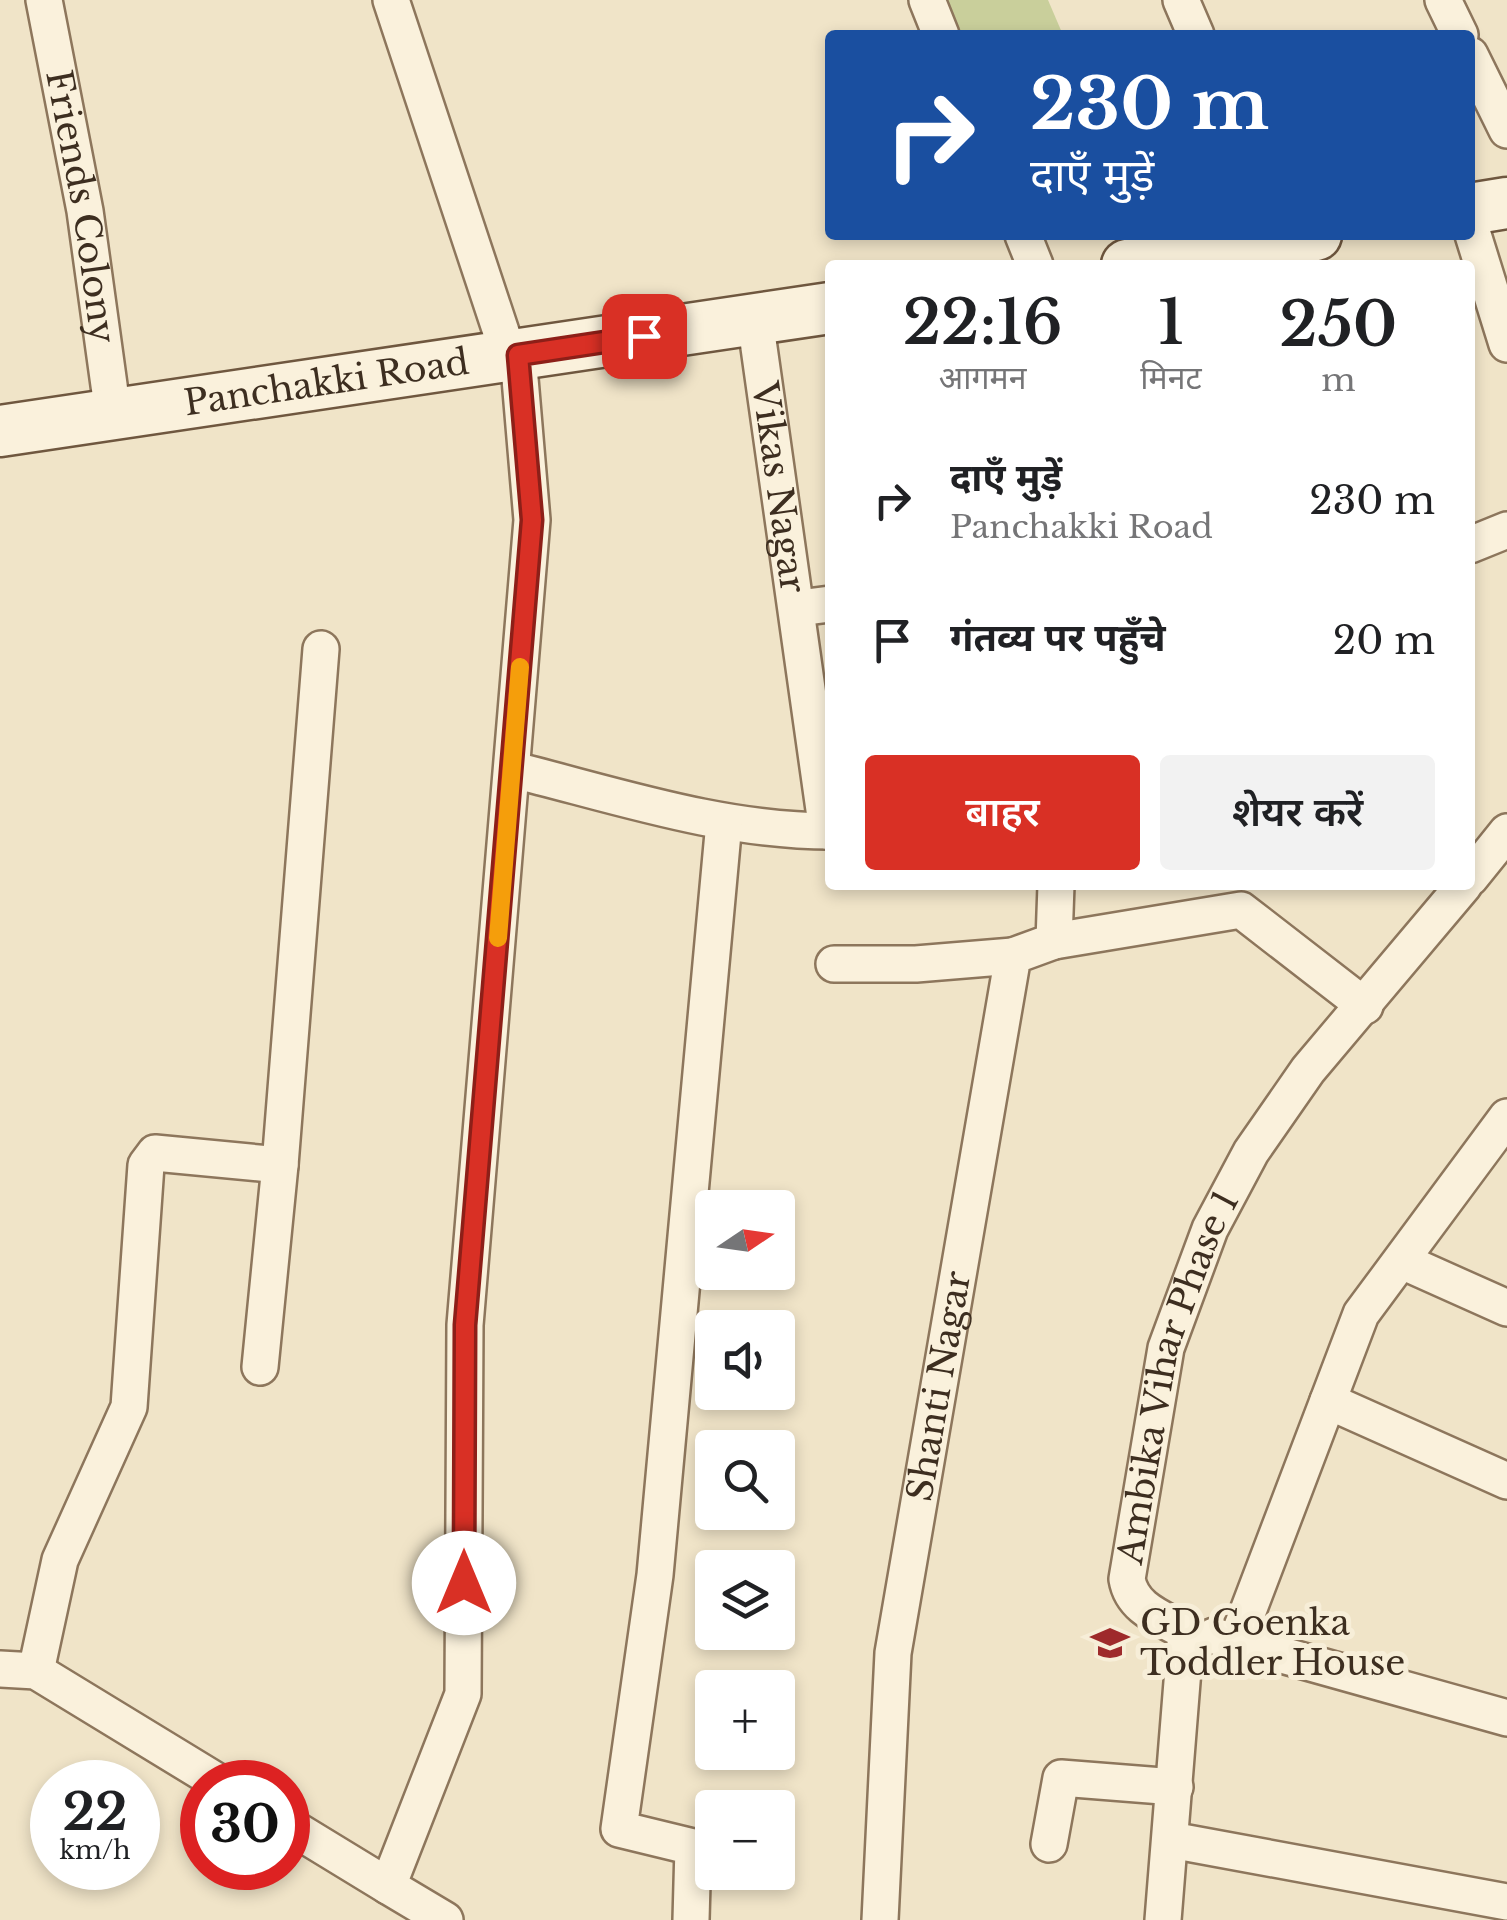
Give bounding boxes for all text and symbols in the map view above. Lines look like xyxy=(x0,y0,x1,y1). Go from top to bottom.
text: 230 m xyxy=(1030,61,1269,148)
street label: Friends Colony xyxy=(37,66,125,346)
icon: right xyxy=(865,70,995,200)
text: दाएँ मुड़ें xyxy=(1030,147,1154,203)
text: 22:16 xyxy=(903,286,1063,360)
text: 1 xyxy=(1158,286,1184,360)
text: 250 xyxy=(1279,288,1397,362)
pin xyxy=(602,294,687,379)
icon: arrive xyxy=(617,309,672,364)
street label: Panchakki Road xyxy=(181,340,472,424)
text: आगमन xyxy=(939,358,1026,398)
text: मिनट xyxy=(1140,358,1202,398)
text: m xyxy=(1321,360,1355,400)
street label: Vikas Nagar xyxy=(743,378,815,596)
text: दाएँ मुड़ें xyxy=(950,454,1062,501)
icon: right xyxy=(865,473,920,528)
text: 230 m xyxy=(1309,477,1435,524)
text: Panchakki Road xyxy=(950,507,1213,547)
icon: arrive xyxy=(865,613,920,668)
text: गंतव्य पर पहुँचे xyxy=(950,614,1166,661)
text: 20 m xyxy=(1333,617,1435,664)
button: बाहर xyxy=(865,755,1140,870)
button: शेयर करें xyxy=(1160,755,1435,870)
street label: Ambika Vihar Phase 1 xyxy=(1108,1183,1248,1568)
north arrow xyxy=(695,1190,795,1290)
map controls xyxy=(695,1190,795,1890)
street label: Shanti Nagar xyxy=(898,1268,979,1504)
button: sound xyxy=(695,1310,795,1410)
button: search xyxy=(695,1430,795,1530)
position arrow xyxy=(412,1531,516,1635)
button: layers xyxy=(695,1550,795,1650)
place label: GD Goenka Toddler House xyxy=(1140,1601,1405,1684)
school or university icon: GD Goenka Toddler House xyxy=(1089,1622,1131,1664)
button: + xyxy=(695,1670,795,1770)
speed limit sign: 30 xyxy=(180,1760,310,1890)
text: 22 xyxy=(62,1781,128,1844)
button: − xyxy=(695,1790,795,1890)
text: km/h xyxy=(60,1835,130,1866)

